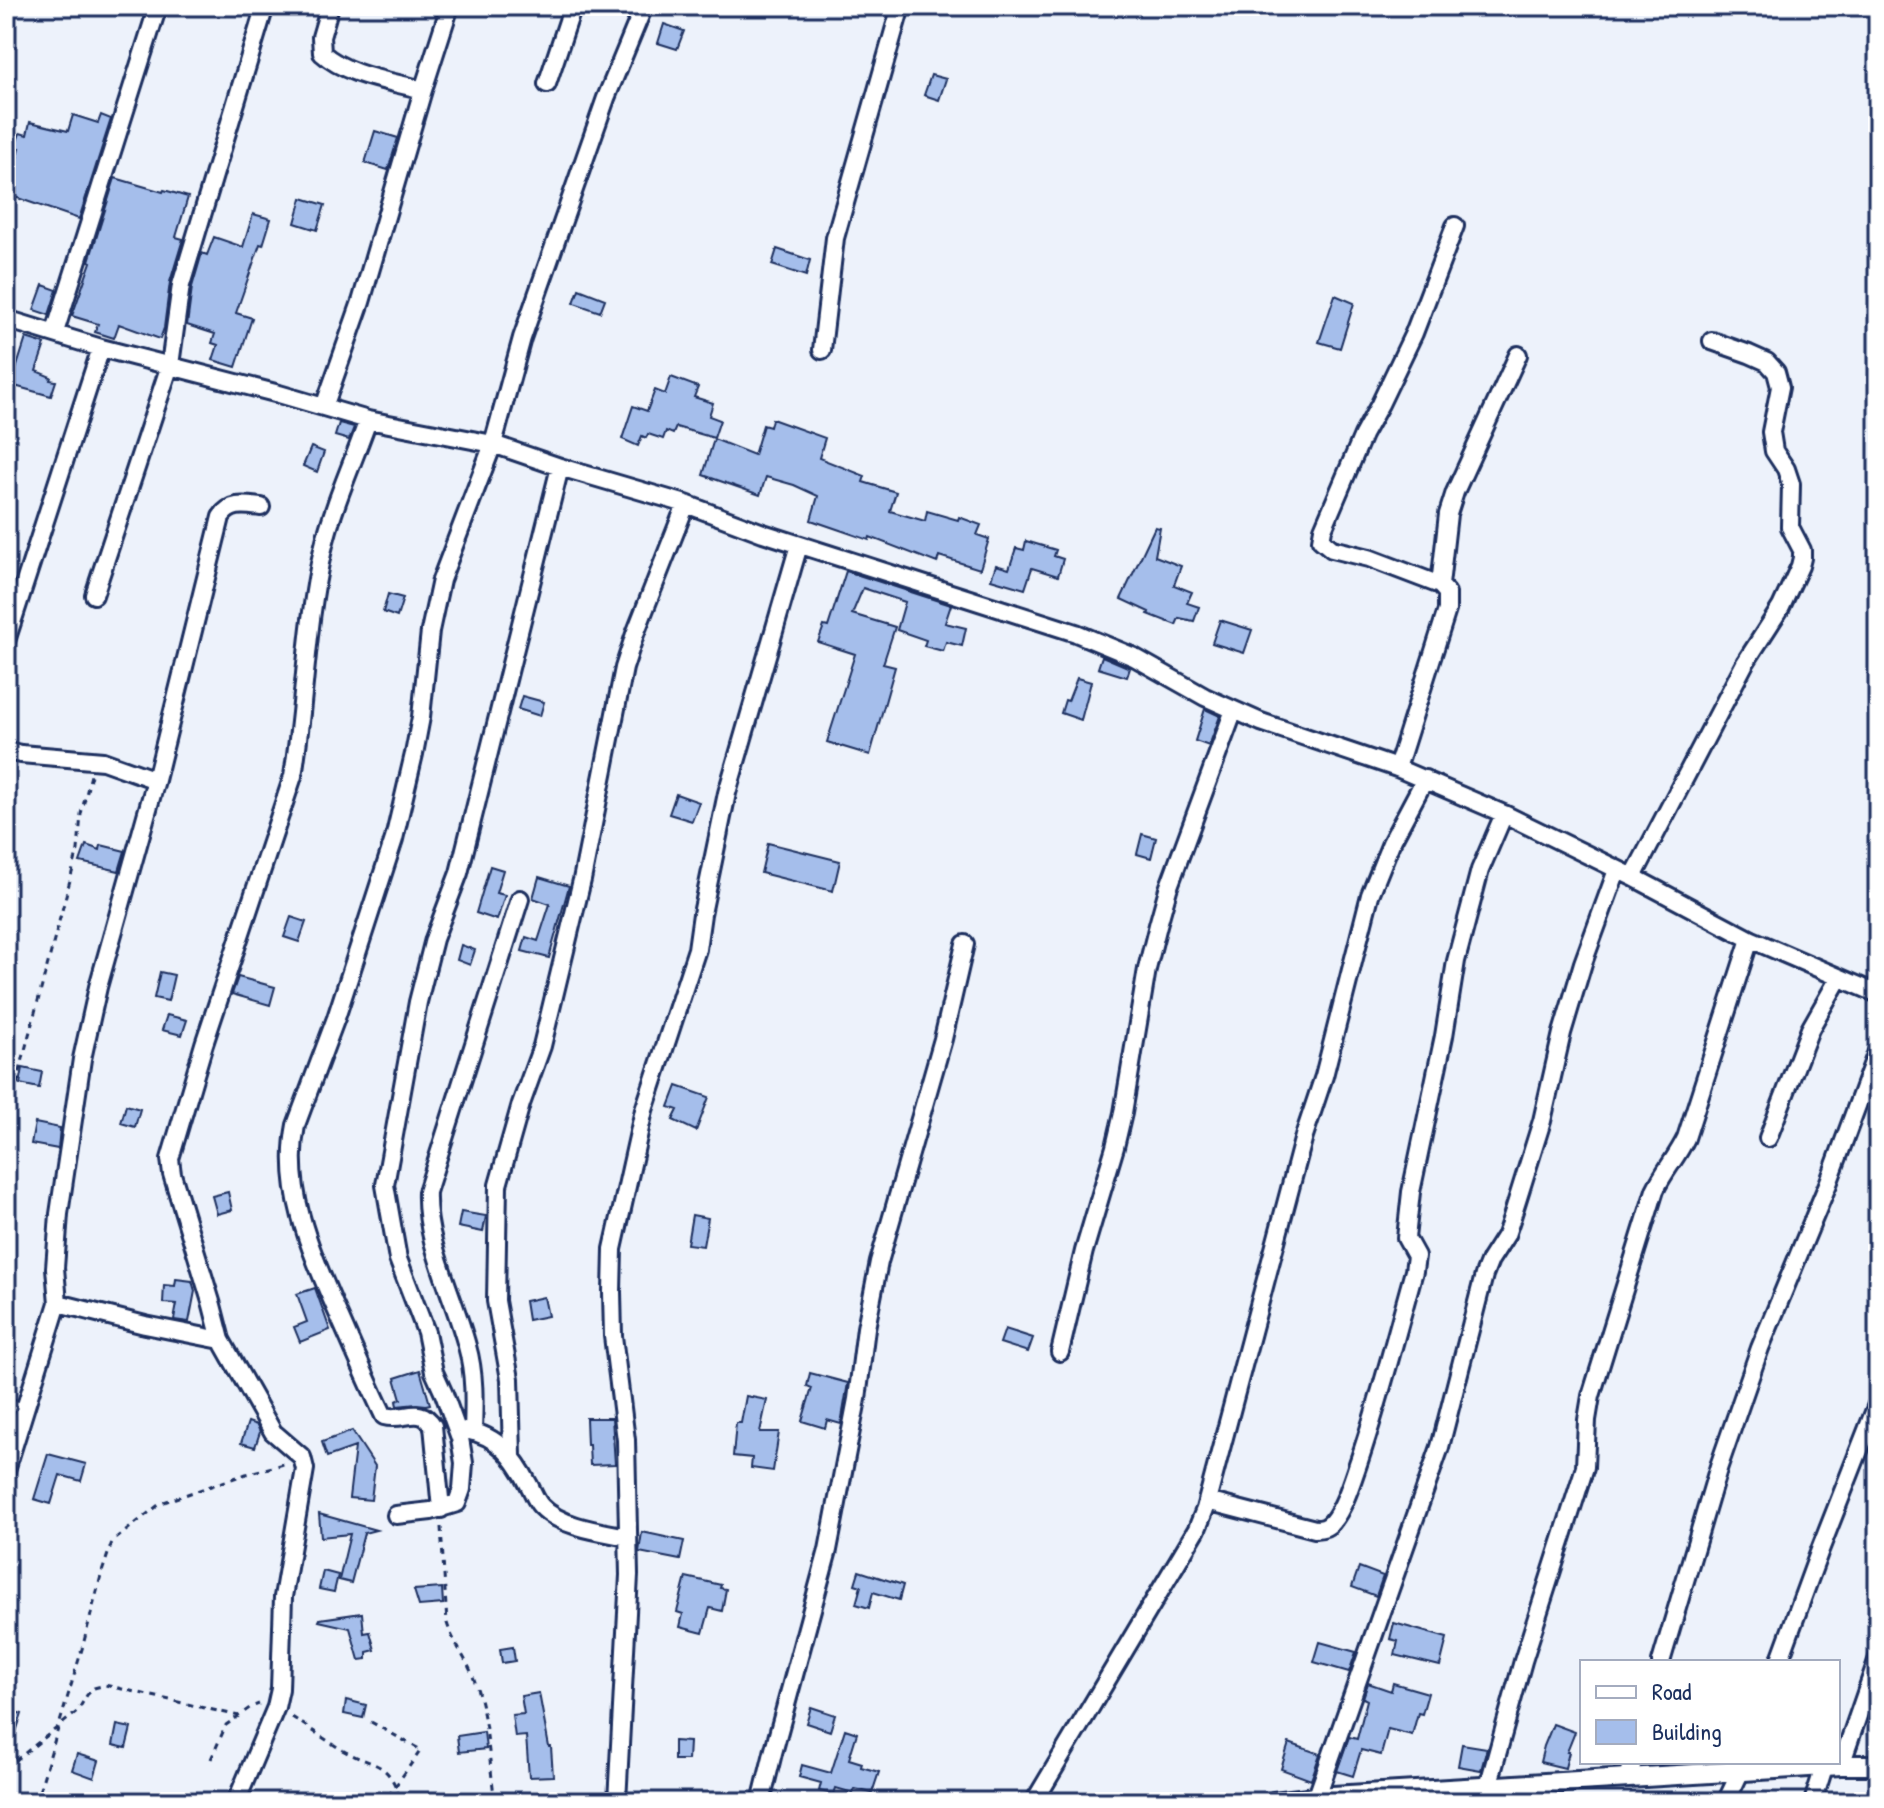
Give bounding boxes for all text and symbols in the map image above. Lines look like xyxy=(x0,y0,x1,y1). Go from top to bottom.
legend xyxy=(1580,1660,1840,1764)
text: Road xyxy=(1652,1675,1691,1707)
text: Building xyxy=(1652,1715,1722,1747)

